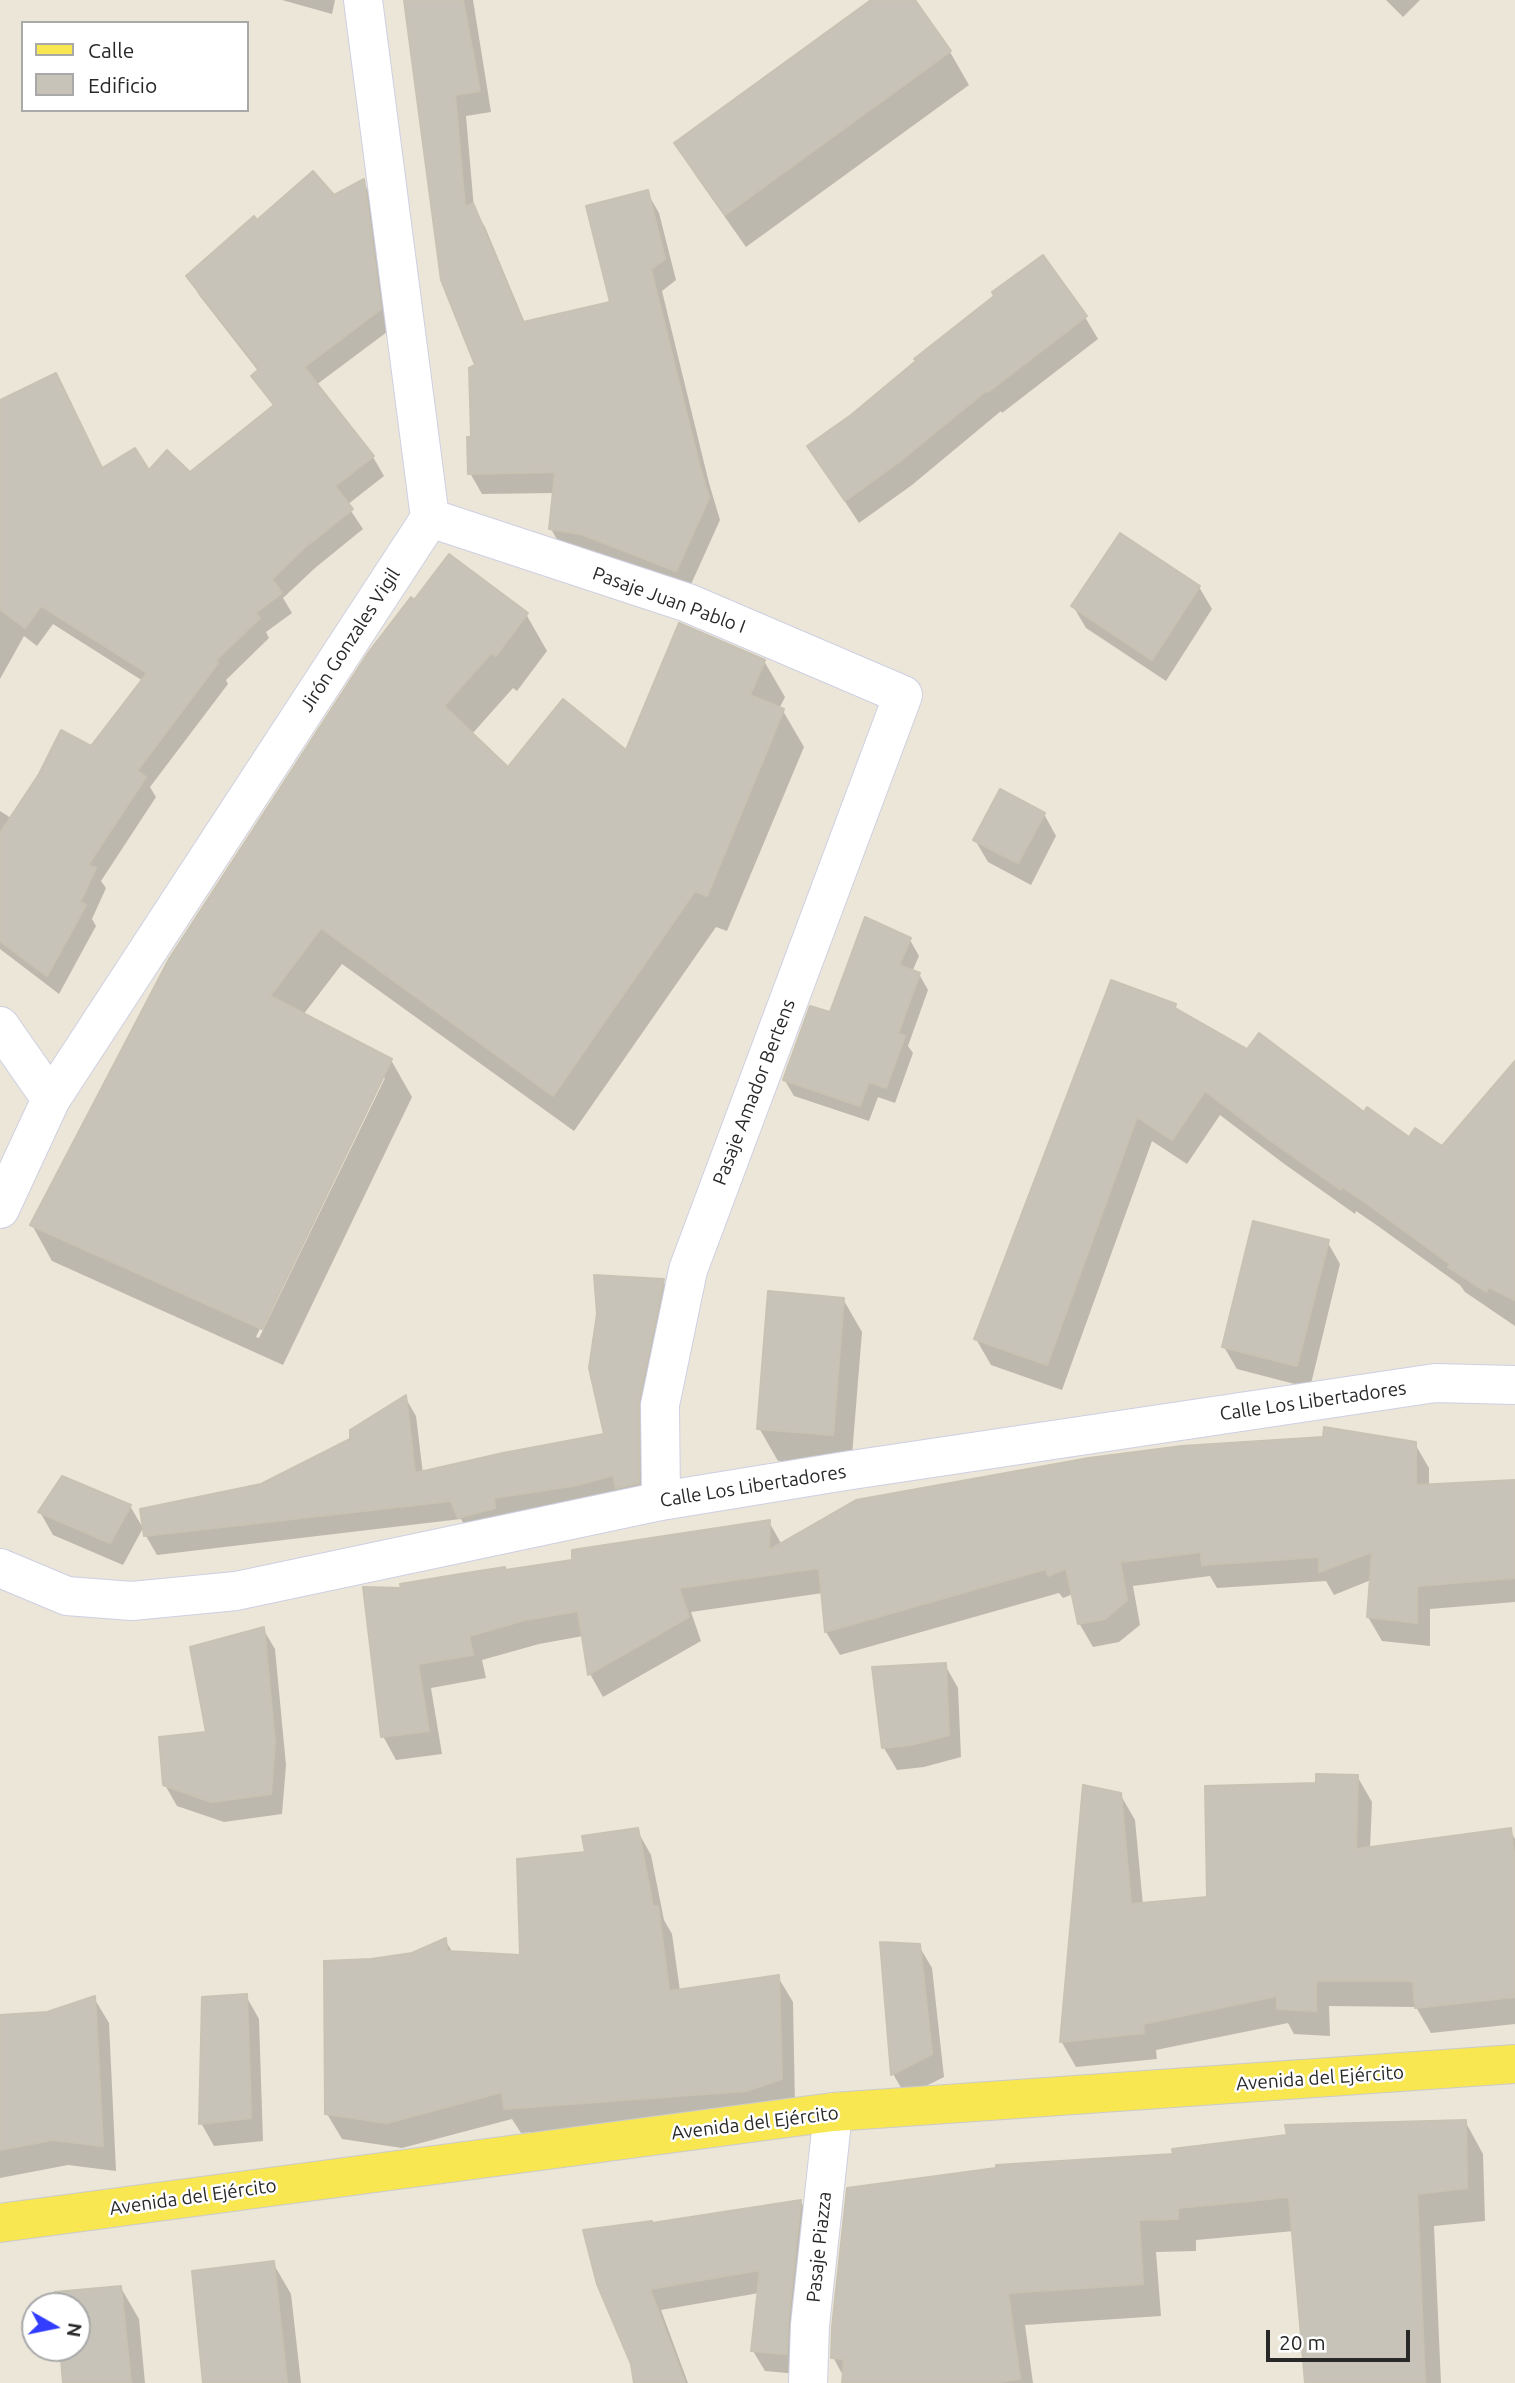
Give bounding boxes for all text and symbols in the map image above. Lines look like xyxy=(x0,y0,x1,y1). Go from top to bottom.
legend xyxy=(21,21,248,112)
text: Calle xyxy=(88,38,134,62)
text: Edificio xyxy=(88,73,157,97)
street label: Pasaje Juan Pablo I xyxy=(589,562,749,638)
street label: Jirón Gonzales Vigil xyxy=(295,564,405,716)
street label: Pasaje Amador Bertens xyxy=(708,996,800,1188)
street label: Calle Los Libertadores xyxy=(1218,1377,1408,1425)
street label: Calle Los Libertadores xyxy=(658,1460,848,1512)
street label: Avenida del Ejército xyxy=(1235,2061,1405,2095)
street label: Avenida del Ejército xyxy=(670,2101,840,2145)
street label: Avenida del Ejército xyxy=(108,2174,278,2220)
street label: Pasaje Piazza xyxy=(802,2190,836,2304)
north arrow xyxy=(21,2292,91,2362)
scale bar xyxy=(1270,2316,1414,2360)
text: N xyxy=(63,2321,87,2339)
text: 20 m xyxy=(1279,2330,1326,2354)

